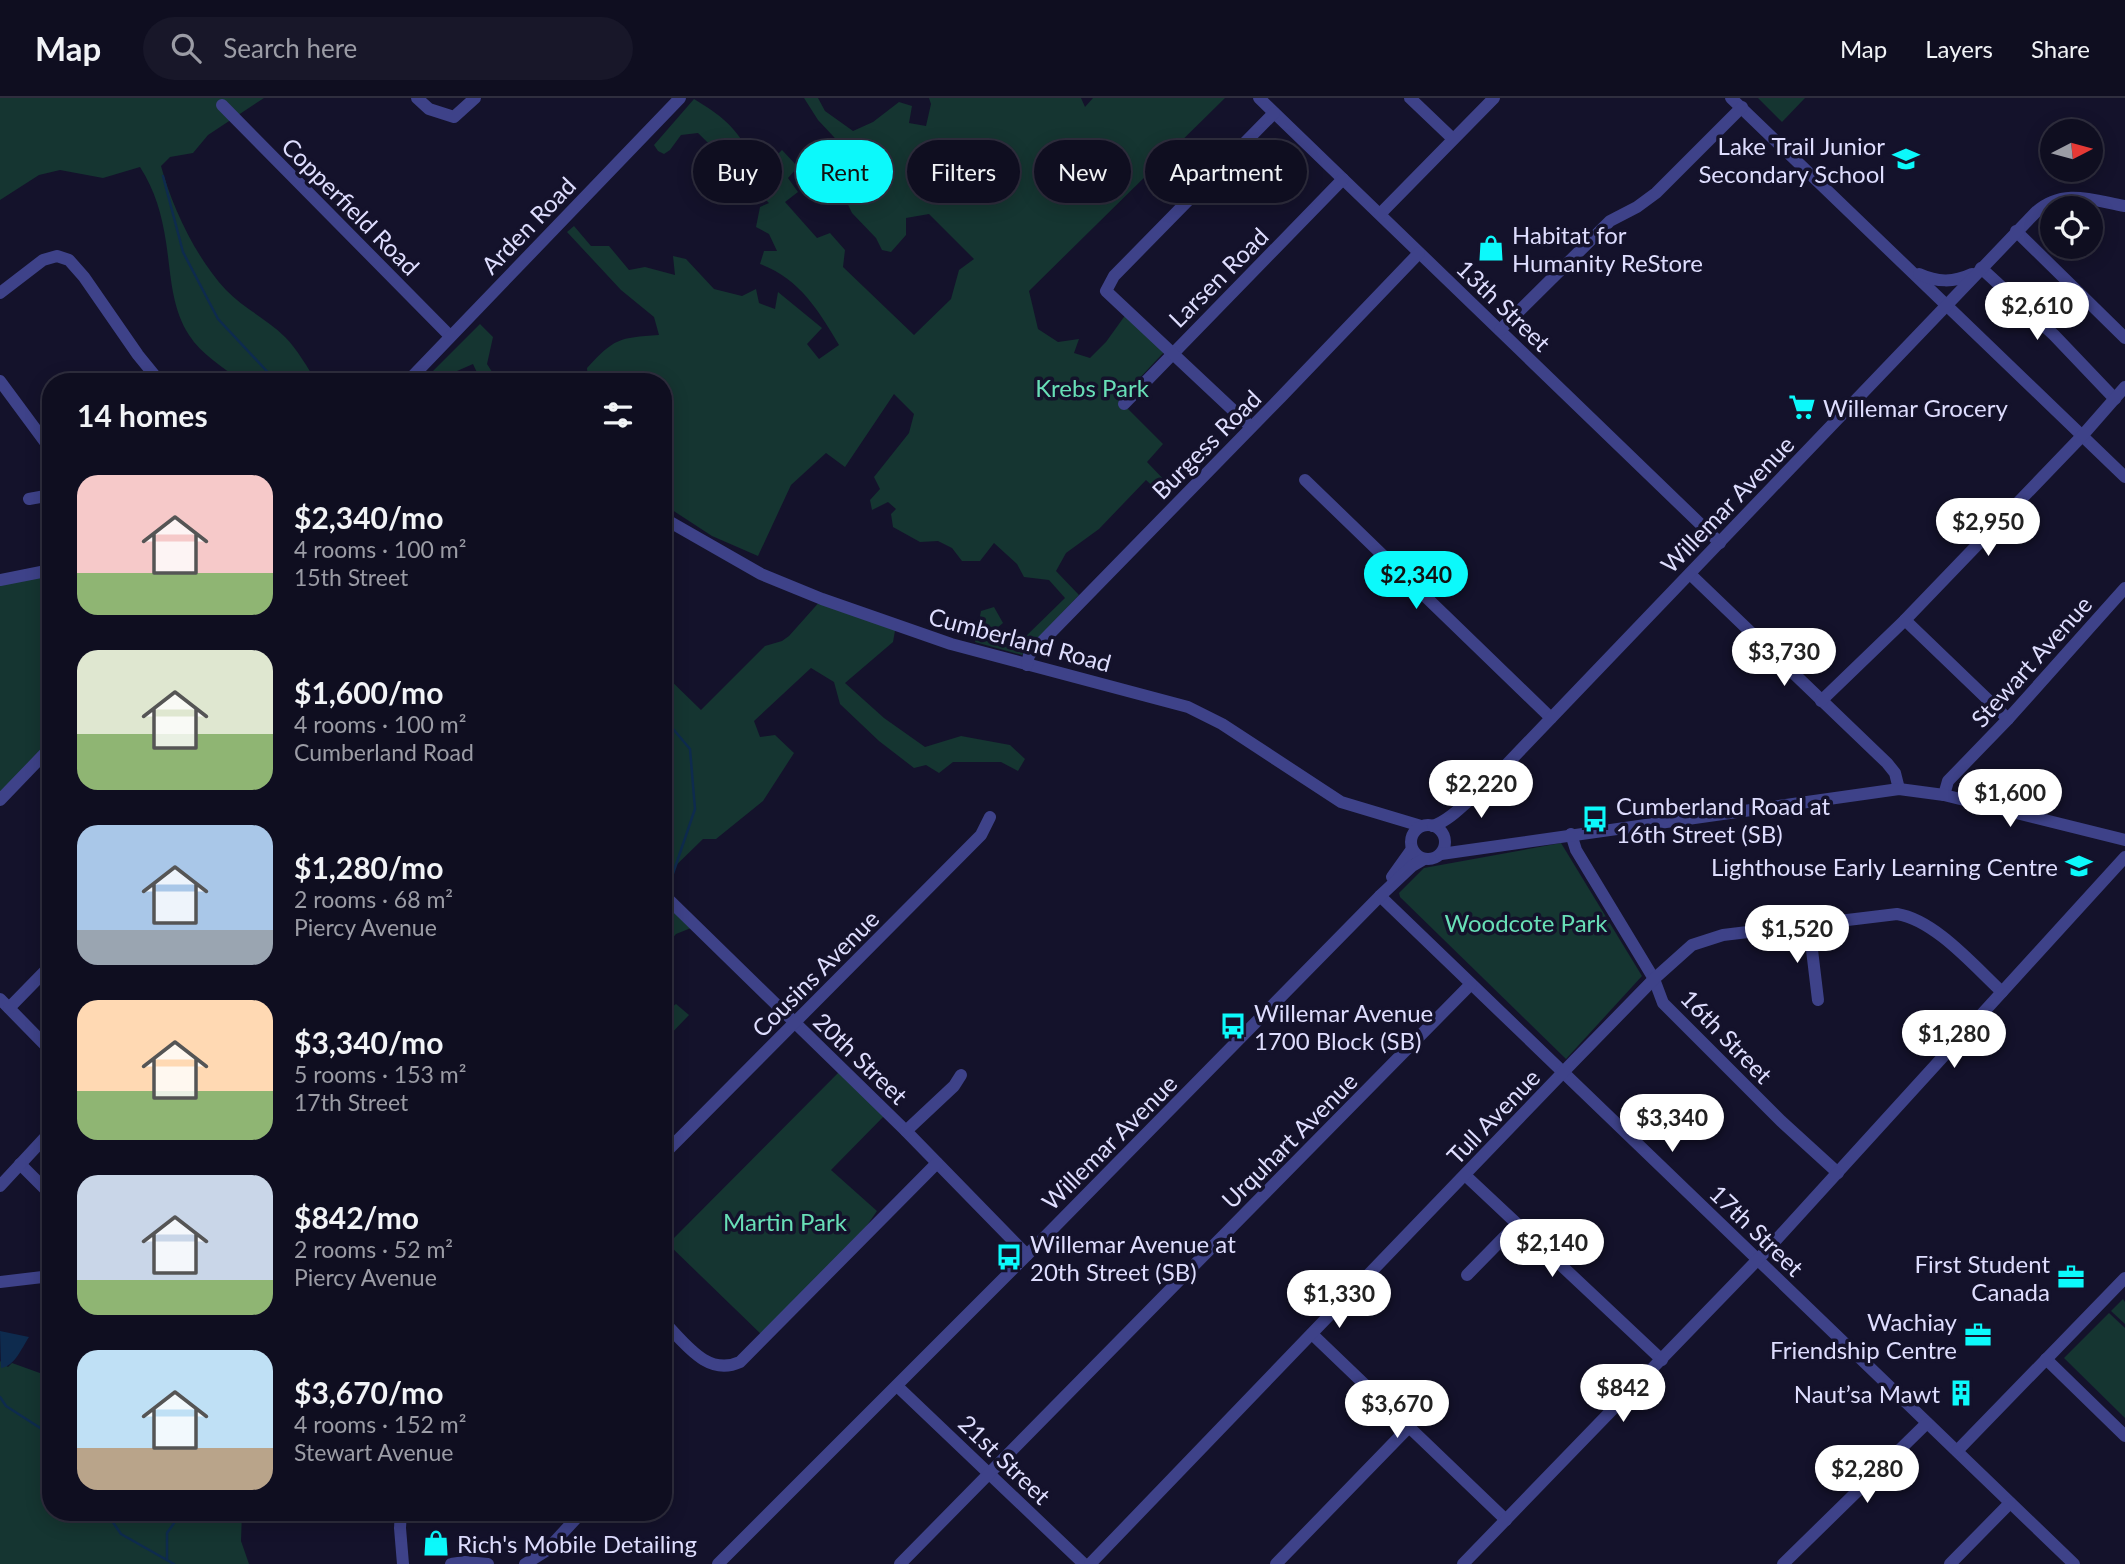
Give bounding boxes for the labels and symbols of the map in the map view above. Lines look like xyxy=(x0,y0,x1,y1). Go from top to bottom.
north arrow xyxy=(2040,119,2104,182)
street label: Copperfield Road xyxy=(276,131,426,281)
place label: Lake Trail Junior Secondary School xyxy=(1698,131,1885,188)
school or university icon: Lake Trail Junior Secondary School xyxy=(1891,144,1921,174)
street label: Arden Road xyxy=(475,171,581,279)
place label: Habitat for Humanity ReStore xyxy=(1512,220,1703,277)
street label: Larsen Road xyxy=(1162,221,1274,333)
shop icon: Habitat for Humanity ReStore xyxy=(1476,233,1506,263)
street label: 13th Street xyxy=(1451,253,1557,357)
pin: $2,610 xyxy=(1980,282,2094,342)
park label: Krebs Park xyxy=(1035,373,1150,402)
street label: Burgess Road xyxy=(1145,383,1267,505)
supermarket icon: Willemar Grocery xyxy=(1787,392,1817,422)
place label: Willemar Grocery xyxy=(1823,393,2008,422)
street label: Willemar Avenue xyxy=(1654,429,1800,579)
pin: $2,950 xyxy=(1931,498,2045,558)
pin: $2,340 xyxy=(1359,552,1473,611)
street label: Stewart Avenue xyxy=(1965,589,2097,733)
street label: Cumberland Road xyxy=(926,601,1114,677)
pin: $3,730 xyxy=(1727,628,1841,688)
pin: $2,220 xyxy=(1424,760,1538,820)
pin: $1,600 xyxy=(1953,770,2067,829)
place label: Cumberland Road at 16th Street (SB) xyxy=(1616,791,1831,848)
bus stop icon: Cumberland Road at 16th Street (SB) xyxy=(1580,804,1610,834)
school or university icon: Lighthouse Early Learning Centre xyxy=(2064,851,2094,881)
place label: Lighthouse Early Learning Centre xyxy=(1711,852,2058,881)
street label: Cousins Avenue xyxy=(746,904,884,1042)
pin: $1,520 xyxy=(1740,906,1854,965)
park label: Woodcote Park xyxy=(1444,908,1608,937)
street label: 16th Street xyxy=(1675,983,1779,1089)
place label: Willemar Avenue 1700 Block (SB) xyxy=(1254,998,1433,1055)
street label: 20th Street xyxy=(808,1006,914,1110)
pin: $1,280 xyxy=(1897,1010,2011,1070)
bus stop icon: Willemar Avenue 1700 Block (SB) xyxy=(1218,1011,1248,1041)
street label: Tull Avenue xyxy=(1440,1062,1546,1170)
street label: Urquhart Avenue xyxy=(1215,1066,1363,1214)
street label: Willemar Avenue xyxy=(1035,1068,1183,1216)
pin: $3,340 xyxy=(1615,1094,1729,1154)
street label: 17th Street xyxy=(1704,1178,1810,1282)
park label: Martin Park xyxy=(723,1207,848,1236)
pin: $2,140 xyxy=(1495,1220,1609,1279)
place label: Willemar Avenue at 20th Street (SB) xyxy=(1030,1229,1236,1286)
bus stop icon: Willemar Avenue at 20th Street (SB) xyxy=(994,1242,1024,1272)
place label: First Student Canada xyxy=(1915,1249,2050,1306)
office icon: First Student Canada xyxy=(2056,1262,2086,1292)
pin: $1,330 xyxy=(1282,1270,1396,1330)
place label: Wachiay Friendship Centre xyxy=(1770,1307,1958,1364)
office icon: Wachiay Friendship Centre xyxy=(1963,1320,1993,1350)
pin: $842 xyxy=(1582,1364,1664,1424)
building icon: Naut’sa Mawt xyxy=(1946,1378,1976,1408)
place label: Naut’sa Mawt xyxy=(1794,1379,1940,1408)
pin: $3,670 xyxy=(1340,1380,1454,1440)
street label: 21st Street xyxy=(953,1408,1057,1510)
pin: $2,280 xyxy=(1810,1446,1924,1505)
shop icon: Rich's Mobile Detailing xyxy=(421,1528,451,1558)
place label: Rich's Mobile Detailing xyxy=(457,1529,697,1558)

